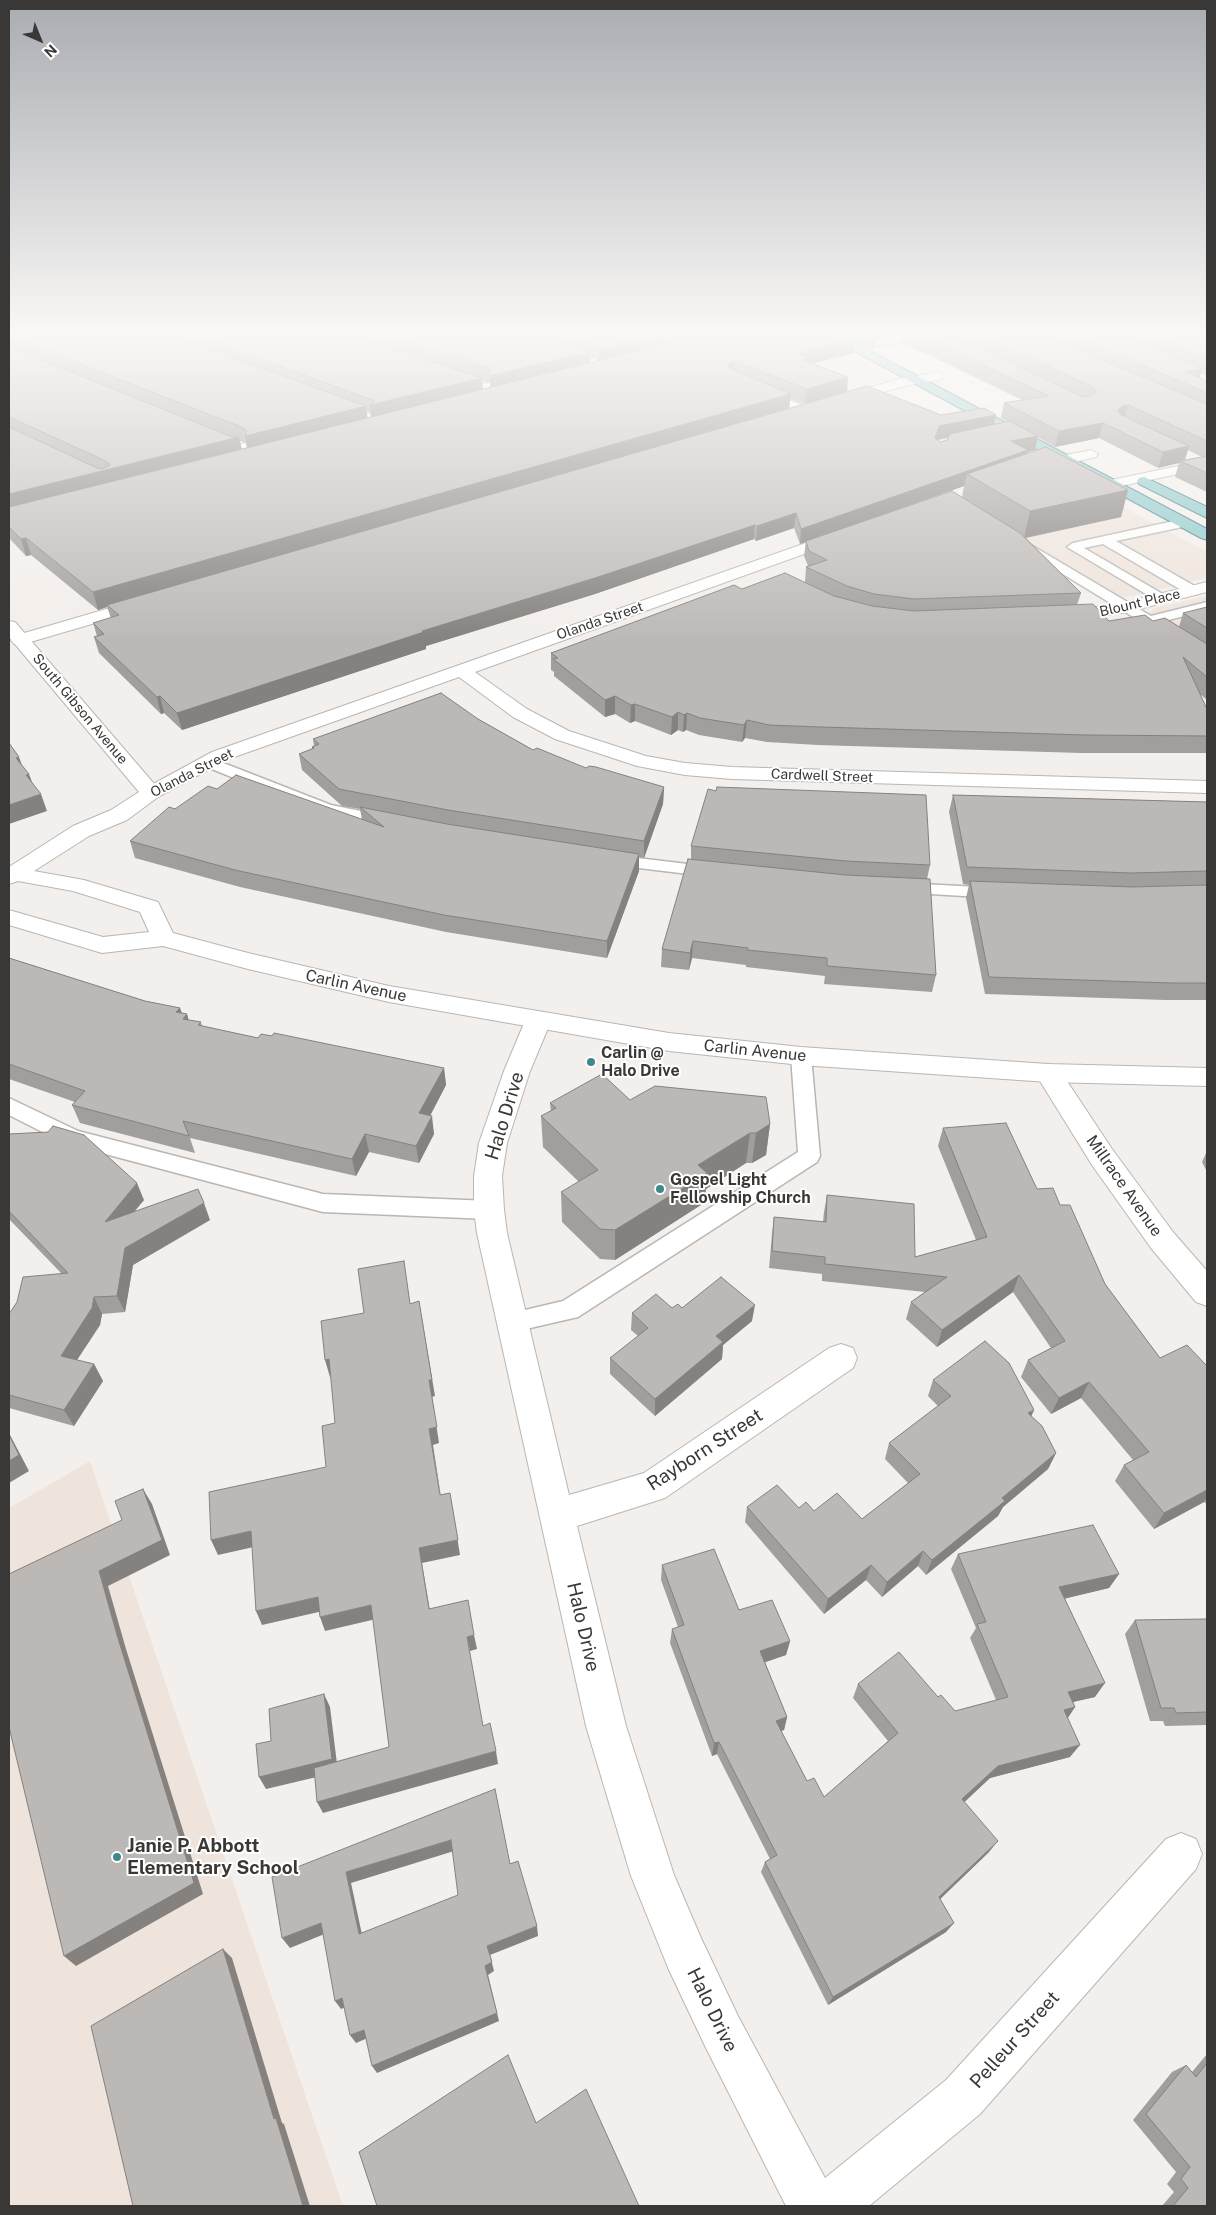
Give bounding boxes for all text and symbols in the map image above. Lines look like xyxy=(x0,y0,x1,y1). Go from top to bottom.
north arrow xyxy=(15,15,65,65)
text: N xyxy=(41,41,60,60)
street label: Blount Place xyxy=(1098,586,1182,620)
street label: Olanda Street xyxy=(554,598,646,644)
street label: South Gibson Avenue xyxy=(29,650,131,768)
street label: Olanda Street xyxy=(148,745,236,801)
street label: Cardwell Street xyxy=(771,766,873,786)
street label: Carlin Avenue xyxy=(304,966,408,1006)
street label: Carlin Avenue xyxy=(703,1036,807,1066)
place label: Carlin @ Halo Drive xyxy=(601,1043,680,1081)
marker: Carlin @ Halo Drive xyxy=(585,1056,597,1068)
street label: Halo Drive xyxy=(481,1069,529,1163)
street label: Millrace Avenue xyxy=(1082,1132,1166,1240)
place label: Gospel Light Fellowship Church xyxy=(670,1170,811,1208)
marker: Gospel Light Fellowship Church xyxy=(654,1183,666,1195)
street label: Rayborn Street xyxy=(643,1404,767,1496)
street label: Halo Drive xyxy=(562,1580,604,1674)
place label: Janie P. Abbott Elementary School xyxy=(127,1835,299,1879)
marker: Janie P. Abbott Elementary School xyxy=(111,1851,123,1863)
street label: Halo Drive xyxy=(682,1964,742,2056)
street label: Pelleur Street xyxy=(965,1987,1065,2093)

